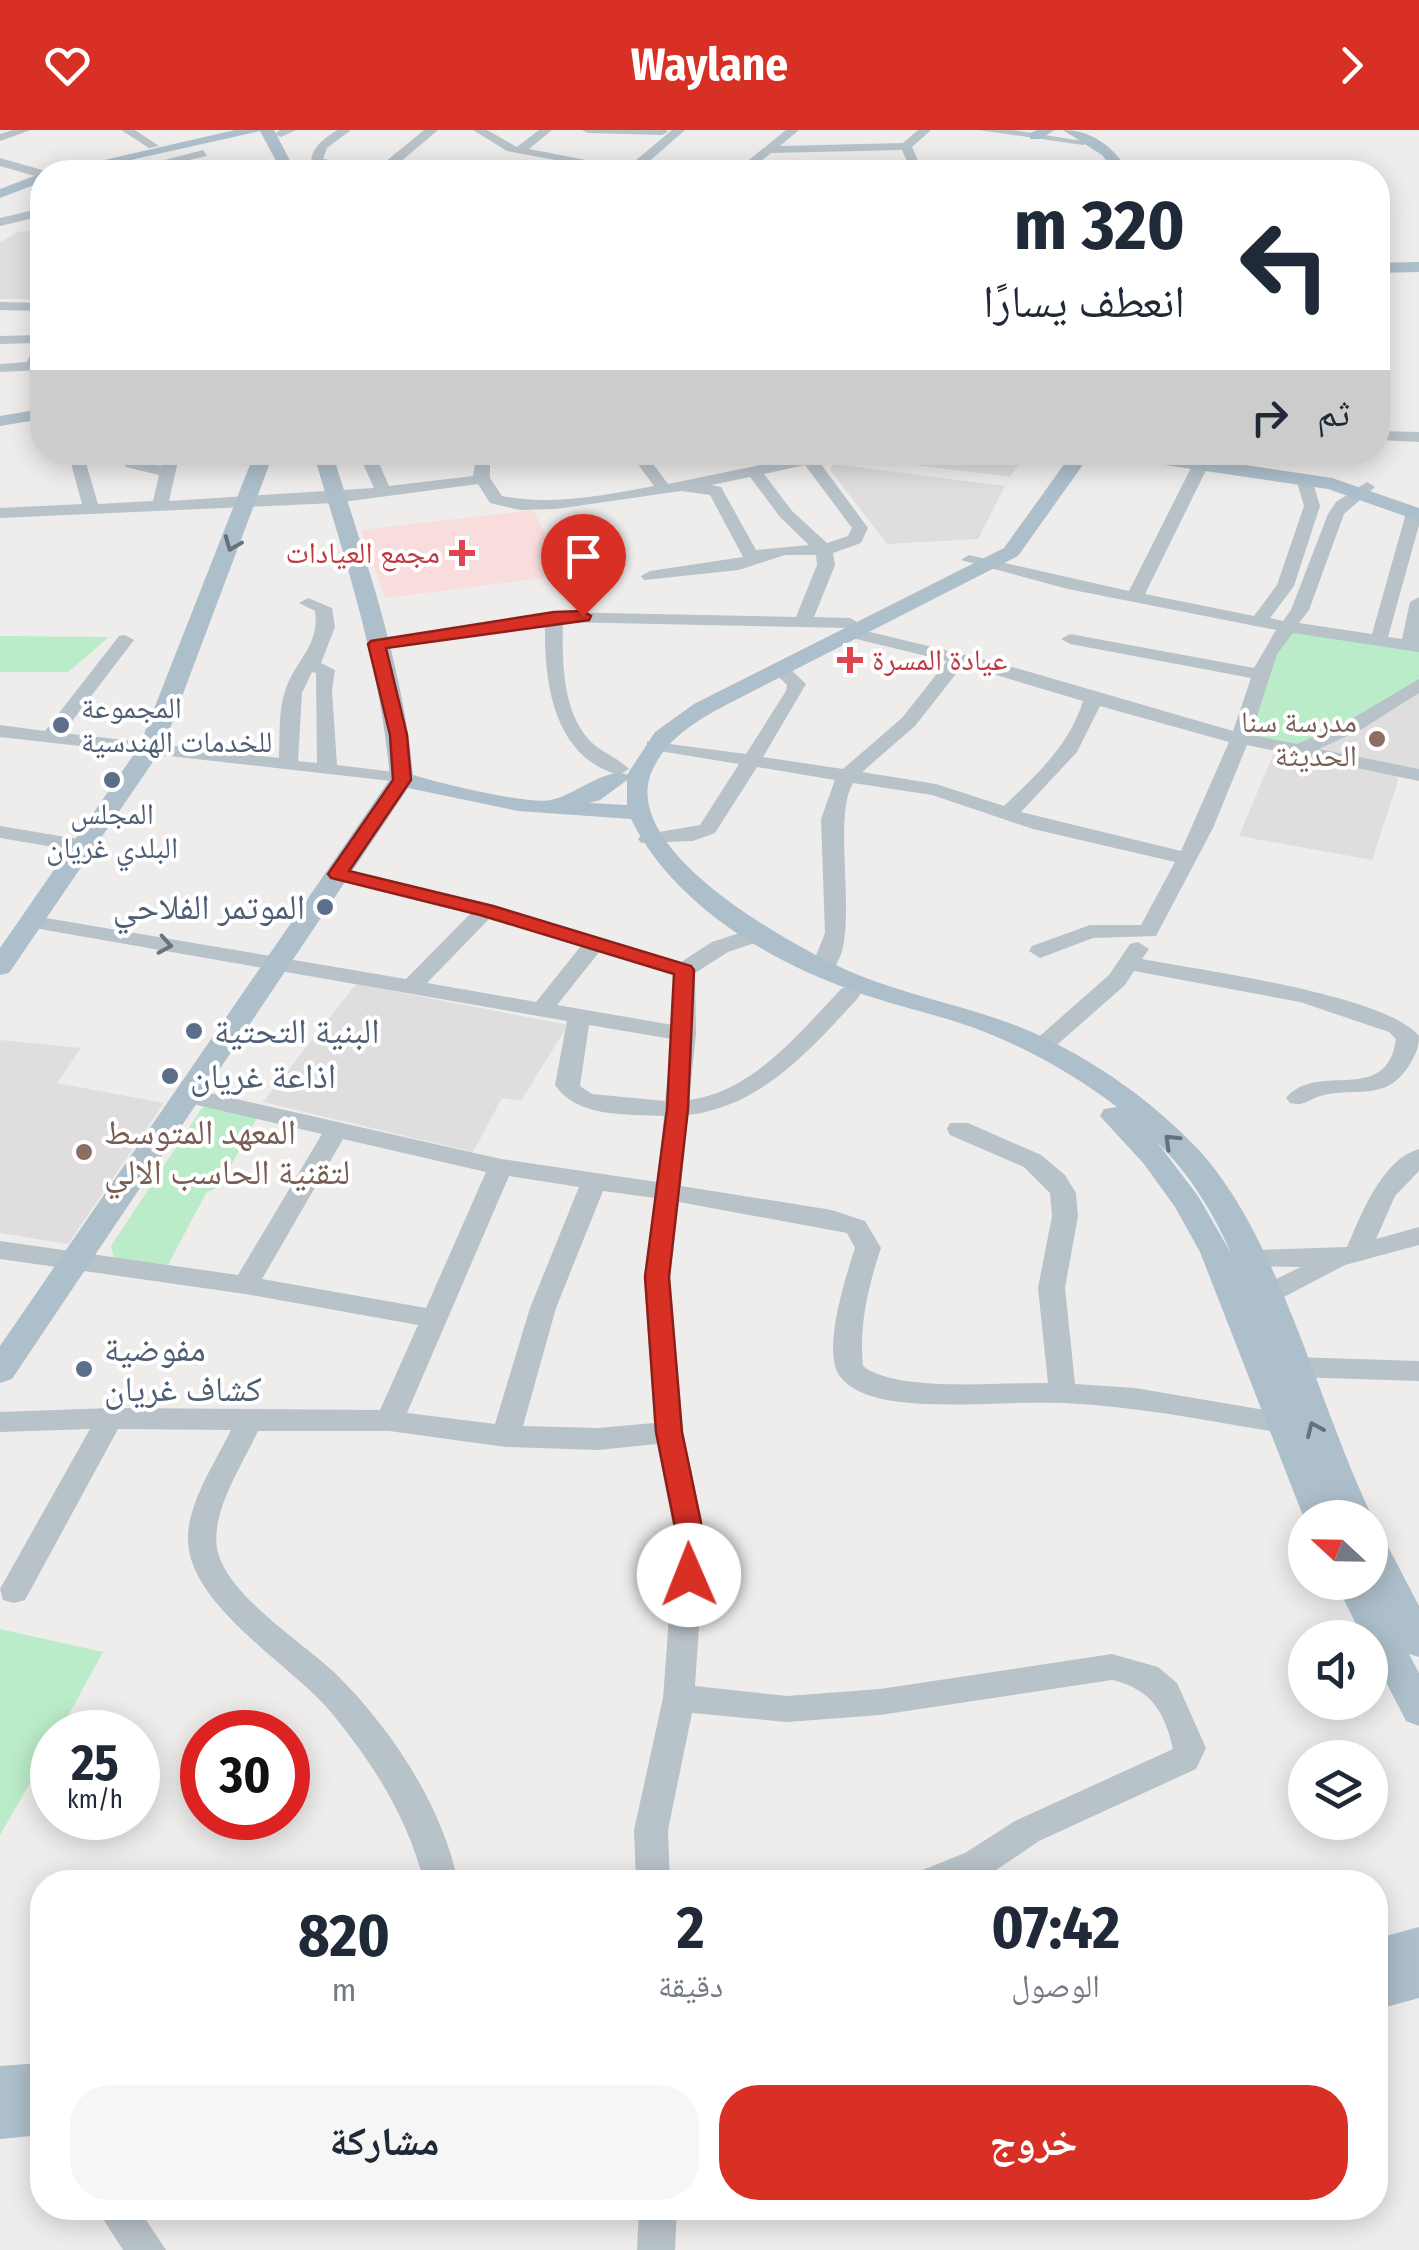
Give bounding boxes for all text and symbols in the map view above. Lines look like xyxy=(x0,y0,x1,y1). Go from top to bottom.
icon: heart xyxy=(40,38,95,93)
text: Waylane xyxy=(631,38,788,92)
icon: forward xyxy=(1324,38,1379,93)
text: 320 m xyxy=(1014,184,1185,268)
icon: left xyxy=(1220,200,1350,330)
text: انعطف يسارًا xyxy=(983,275,1185,329)
icon: right xyxy=(1242,390,1297,445)
text: ثم xyxy=(1317,390,1350,436)
pin xyxy=(541,514,626,617)
icon: arrive xyxy=(556,529,611,584)
one-way arrow xyxy=(223,534,243,552)
place label: مجمع العيادات xyxy=(286,535,440,572)
marker: مجمع العيادات xyxy=(449,540,475,566)
place label: عيادة المسرة xyxy=(872,642,1007,678)
marker: عيادة المسرة xyxy=(837,647,863,673)
place label: المجموعة للخدمات الهندسية xyxy=(81,690,272,760)
place label: مدرسة سنا الحديثة xyxy=(1241,704,1357,774)
marker: المجموعة للخدمات الهندسية xyxy=(50,714,72,736)
marker: مدرسة سنا الحديثة xyxy=(1366,728,1388,750)
marker: المجلس البلدي غريان xyxy=(101,769,123,791)
place label: المجلس البلدي غريان xyxy=(46,796,178,872)
place label: الموتمر الفلاحي xyxy=(113,886,305,935)
marker: الموتمر الفلاحي xyxy=(314,896,336,918)
one-way arrow xyxy=(157,934,173,955)
place label: البنية التحتية xyxy=(214,1010,380,1052)
marker: البنية التحتية xyxy=(183,1020,205,1042)
place label: اذاعة غريان xyxy=(190,1055,336,1097)
marker: اذاعة غريان xyxy=(159,1065,181,1087)
place label: المعهد المتوسط لتقنية الحاسب الالي xyxy=(104,1111,350,1200)
one-way arrow xyxy=(1165,1135,1183,1153)
marker: المعهد المتوسط لتقنية الحاسب الالي xyxy=(73,1141,95,1163)
place label: مفوضية كشاف غريان xyxy=(104,1328,262,1410)
marker: مفوضية كشاف غريان xyxy=(73,1358,95,1380)
one-way arrow xyxy=(1306,1421,1326,1439)
north arrow xyxy=(1288,1500,1388,1600)
map controls xyxy=(1288,1500,1388,1840)
position arrow xyxy=(637,1523,741,1627)
button: sound xyxy=(1288,1620,1388,1720)
speed limit sign: 30 xyxy=(180,1710,310,1840)
text: 25 xyxy=(71,1733,119,1793)
button: layers xyxy=(1288,1740,1388,1840)
text: km/h xyxy=(67,1785,123,1815)
text: 2 xyxy=(677,1892,705,1964)
text: 07:42 xyxy=(991,1892,1120,1964)
text: 820 xyxy=(298,1900,390,1972)
text: دقيقة xyxy=(658,1967,723,2005)
text: الوصول xyxy=(1011,1967,1100,2005)
text: m xyxy=(332,1971,356,2009)
button: مشاركة xyxy=(70,2085,699,2200)
button: خروج xyxy=(719,2085,1348,2200)

